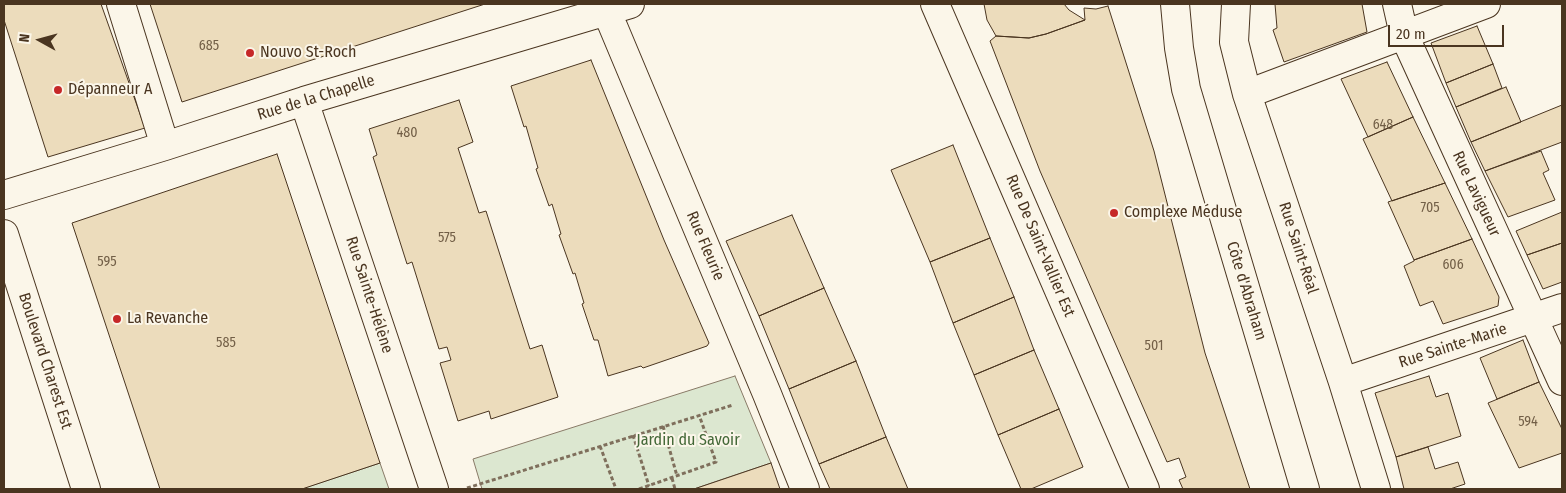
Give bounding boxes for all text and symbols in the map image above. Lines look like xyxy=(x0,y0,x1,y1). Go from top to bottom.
north arrow xyxy=(15,15,65,65)
scale bar xyxy=(1391,15,1507,47)
text: 20 m xyxy=(1396,25,1426,43)
text: N xyxy=(16,33,34,43)
house number: 685 xyxy=(199,38,219,54)
place label: Nouvo St-Roch xyxy=(260,43,356,63)
marker: Nouvo St-Roch xyxy=(244,47,256,59)
street label: Rue de la Chapelle xyxy=(255,71,377,125)
place label: Dépanneur A xyxy=(68,80,152,100)
marker: Dépanneur A xyxy=(52,84,64,96)
house number: 648 xyxy=(1373,117,1393,133)
house number: 480 xyxy=(396,125,418,141)
street label: Rue Lavigueur xyxy=(1448,148,1504,240)
street label: Rue De Saint-Vallier Est xyxy=(1001,172,1079,320)
street label: Rue Saint-Réal xyxy=(1274,200,1322,296)
house number: 705 xyxy=(1420,200,1440,216)
place label: Complexe Méduse xyxy=(1124,203,1242,223)
marker: Complexe Méduse xyxy=(1108,207,1120,219)
street label: Rue Fleurie xyxy=(682,208,728,284)
house number: 575 xyxy=(438,230,456,246)
street label: Rue Sainte-Hélène xyxy=(341,234,397,356)
street label: Côte d'Abraham xyxy=(1222,239,1270,343)
house number: 595 xyxy=(97,254,117,270)
house number: 606 xyxy=(1442,257,1464,273)
street label: Boulevard Charest Est xyxy=(14,290,76,432)
place label: La Revanche xyxy=(127,309,208,329)
marker: La Revanche xyxy=(111,313,123,325)
street label: Rue Sainte-Marie xyxy=(1397,319,1509,373)
house number: 585 xyxy=(216,335,236,351)
house number: 501 xyxy=(1145,338,1163,354)
house number: 594 xyxy=(1518,414,1538,430)
park label: Jardin du Savoir xyxy=(636,431,740,451)

